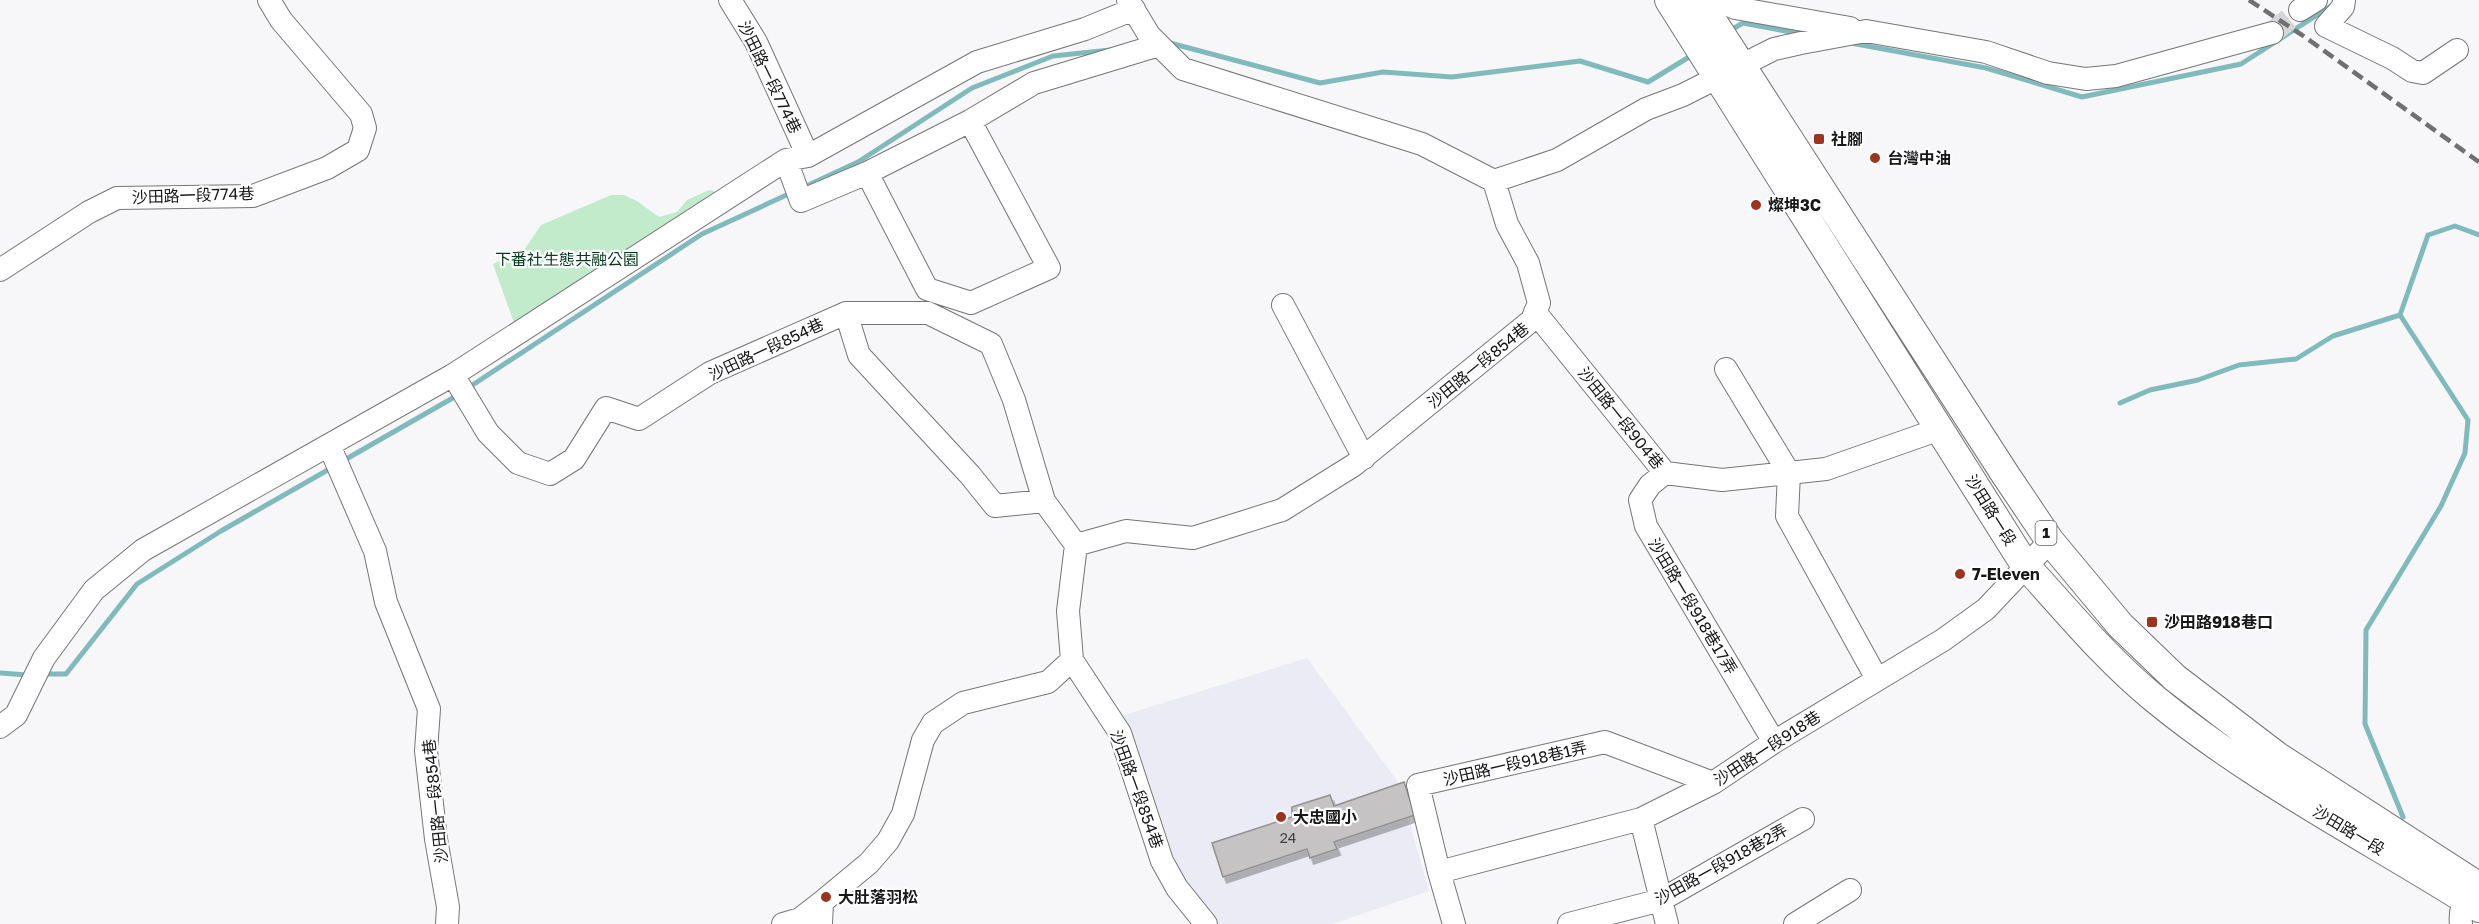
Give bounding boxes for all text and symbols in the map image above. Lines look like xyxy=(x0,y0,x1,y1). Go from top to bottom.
street label: 沙田路一段774巷 xyxy=(734,17,806,137)
place label: 社腳 xyxy=(1831,129,1863,149)
marker: 社腳 xyxy=(1812,132,1826,146)
place label: 台灣中油 xyxy=(1887,148,1951,168)
marker: 台灣中油 xyxy=(1868,151,1882,165)
street label: 沙田路一段774巷 xyxy=(131,183,255,207)
place label: 燦坤3C xyxy=(1768,195,1821,215)
marker: 燦坤3C xyxy=(1749,198,1763,212)
park label: 下番社生態共融公園 xyxy=(495,249,639,269)
street label: 沙田路一段854巷 xyxy=(705,314,827,384)
street label: 沙田路一段854巷 xyxy=(1423,318,1533,412)
street label: 沙田路一段904巷 xyxy=(1574,363,1668,473)
street label: 沙田路一段 xyxy=(1961,471,2021,549)
road number: 1 xyxy=(2036,521,2056,545)
street label: 沙田路一段918巷17弄 xyxy=(1644,534,1742,678)
place label: 7-Eleven xyxy=(1972,564,2040,584)
marker: 7-Eleven xyxy=(1953,567,1967,581)
place label: 沙田路918巷口 xyxy=(2164,612,2273,632)
marker: 沙田路918巷口 xyxy=(2145,615,2159,629)
street label: 沙田路一段918巷 xyxy=(1710,706,1824,790)
street label: 沙田路一段854巷 xyxy=(1106,727,1168,851)
street label: 沙田路一段918巷1弄 xyxy=(1441,737,1589,789)
street label: 沙田路一段854巷 xyxy=(419,738,451,864)
street label: 沙田路一段 xyxy=(2310,801,2388,859)
place label: 大忠國小 xyxy=(1293,807,1357,827)
marker: 大忠國小 xyxy=(1274,810,1288,824)
street label: 沙田路一段918巷2弄 xyxy=(1651,819,1791,909)
house number: 24 xyxy=(1280,829,1296,846)
place label: 大肚落羽松 xyxy=(838,887,918,907)
marker: 大肚落羽松 xyxy=(819,890,833,904)

